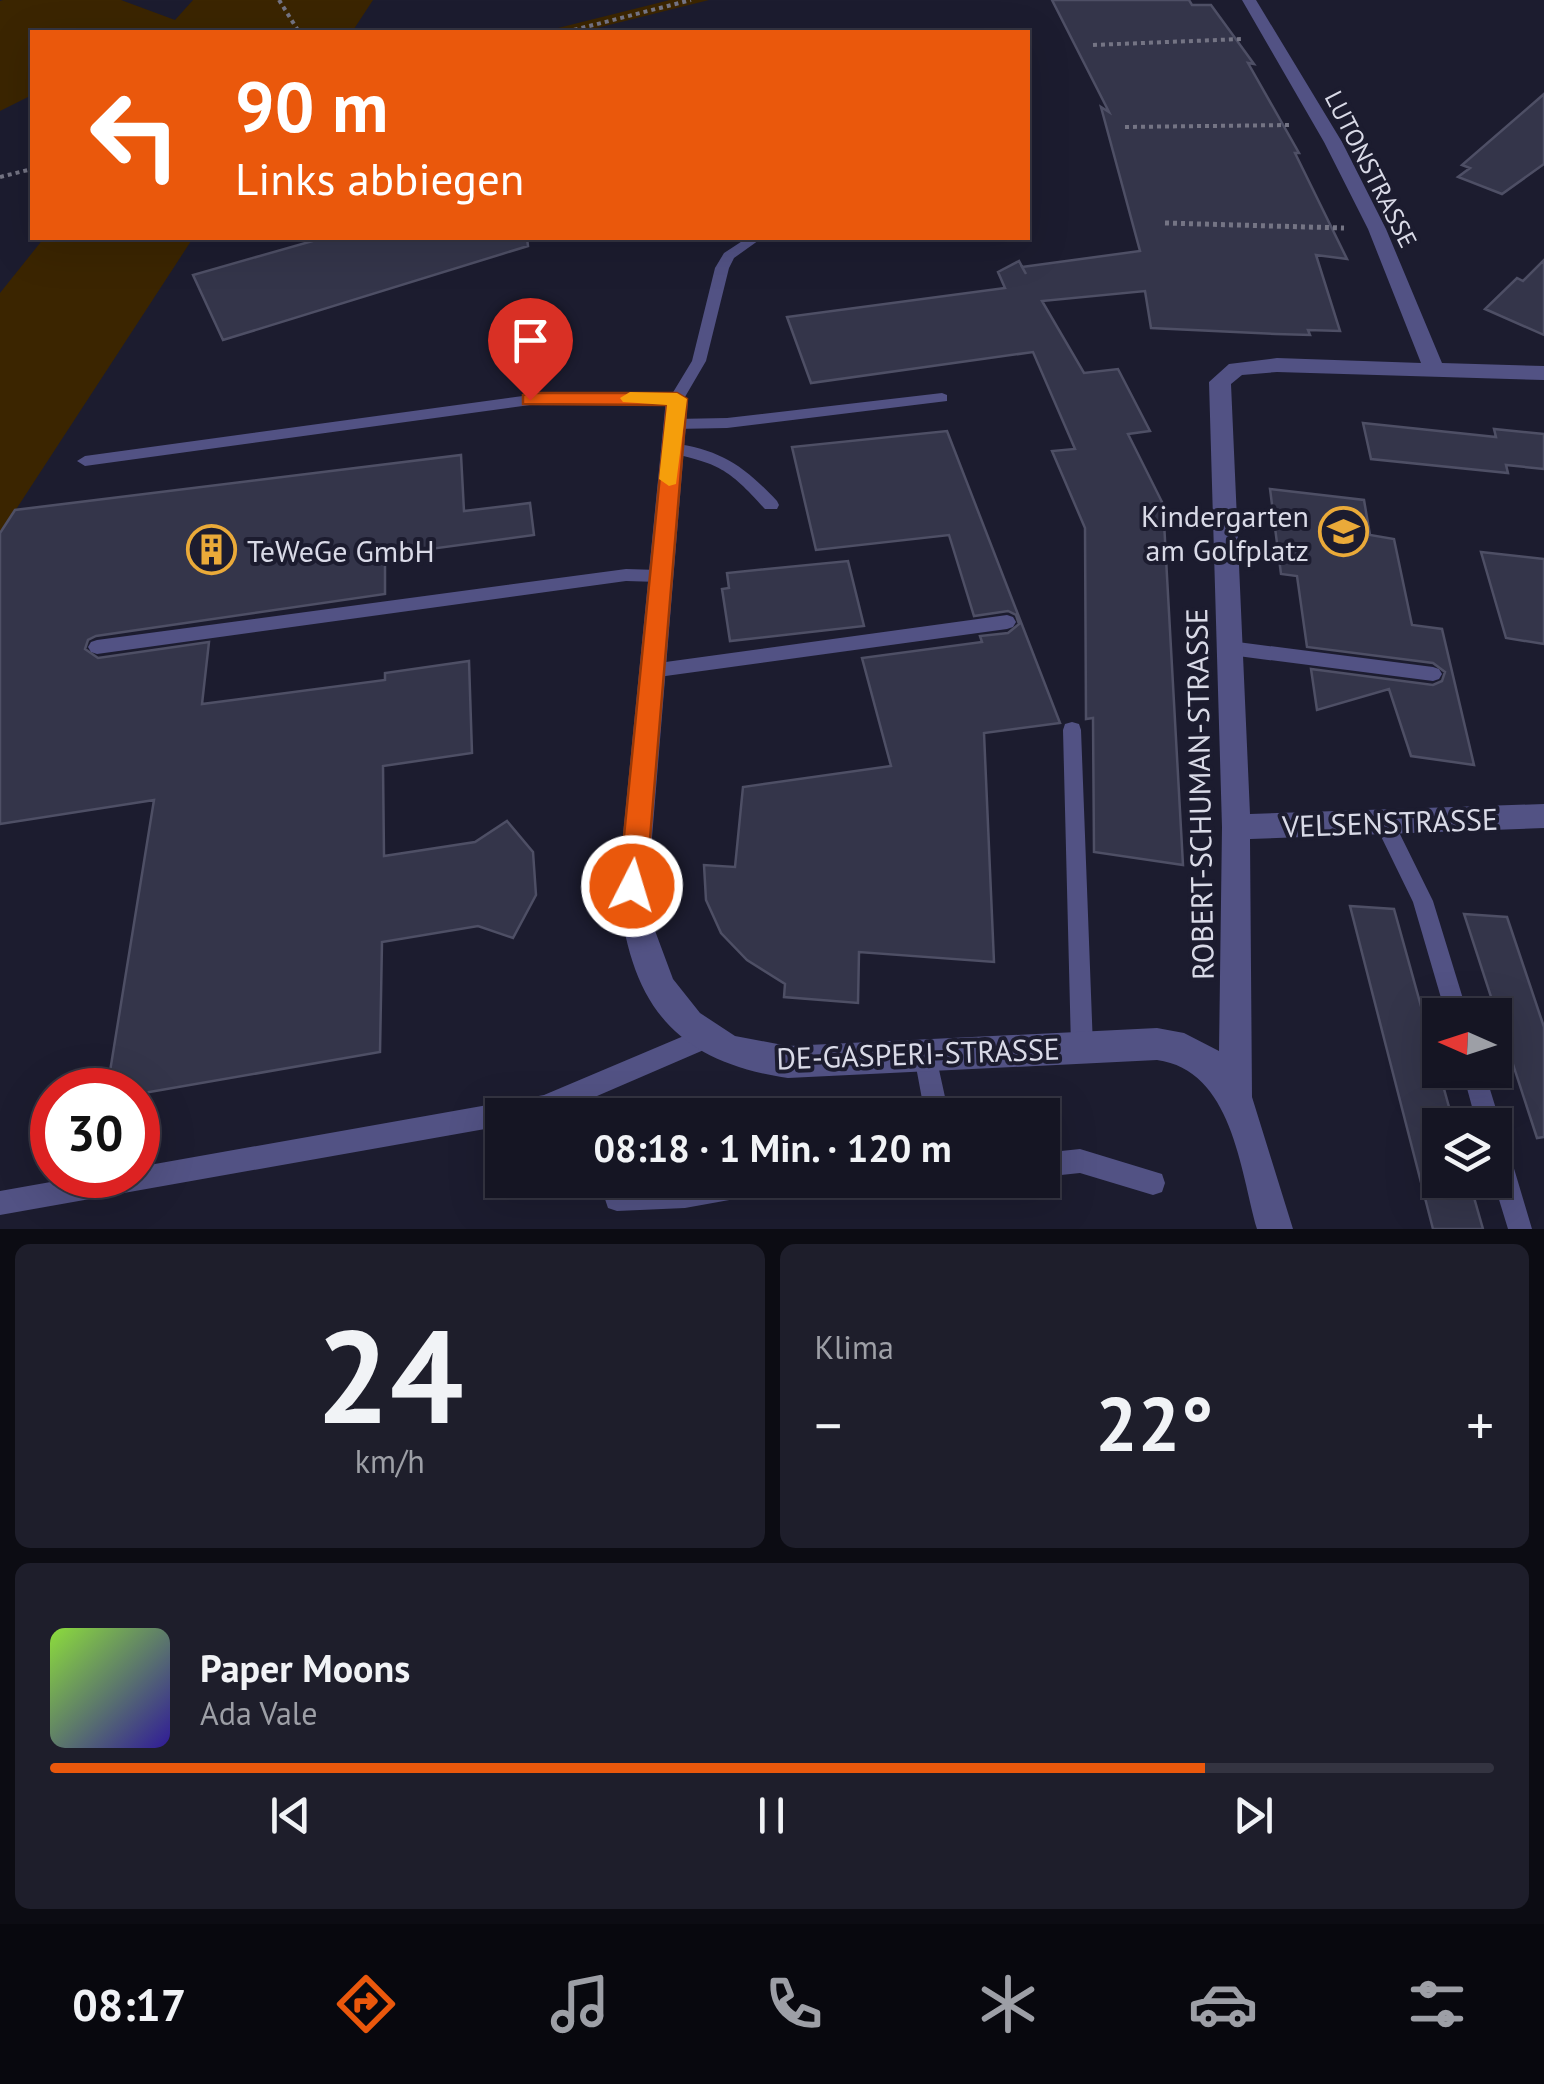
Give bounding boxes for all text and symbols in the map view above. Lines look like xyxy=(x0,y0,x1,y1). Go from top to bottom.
text: 90 m xyxy=(235,61,388,151)
icon: left xyxy=(70,70,200,200)
street label: LUTONSTRASSE xyxy=(1318,85,1424,253)
text: Links abbiegen xyxy=(235,149,524,207)
pin xyxy=(488,298,573,401)
icon: arrive xyxy=(503,313,558,368)
place label: Kindergarten am Golfplatz xyxy=(1141,496,1309,569)
school or university icon: Kindergarten am Golfplatz xyxy=(1318,506,1370,558)
building icon: TeWeGe GmbH xyxy=(186,524,238,576)
place label: TeWeGe GmbH xyxy=(247,531,435,570)
street label: ROBERT-SCHUMAN-STRASSE xyxy=(1176,608,1222,980)
street label: VELSENSTRASSE xyxy=(1280,799,1499,845)
position arrow xyxy=(580,834,684,938)
north arrow xyxy=(1422,998,1512,1088)
map controls xyxy=(1422,998,1512,1198)
street label: DE-GASPERI-STRASSE xyxy=(776,1029,1060,1077)
speed limit sign: 30 xyxy=(30,1068,160,1198)
button: layers xyxy=(1422,1108,1512,1198)
text: 08:18 · 1 Min. · 120 m xyxy=(593,1123,952,1172)
text: 24 xyxy=(316,1291,463,1459)
text: Klima xyxy=(815,1326,894,1368)
text: 22° xyxy=(1095,1375,1213,1472)
text: − xyxy=(815,1389,842,1460)
text: + xyxy=(1466,1389,1494,1460)
text: km/h xyxy=(355,1440,425,1482)
text: Paper Moons xyxy=(200,1643,410,1692)
text: Ada Vale xyxy=(200,1692,317,1734)
icon: previous xyxy=(263,1788,318,1843)
icon: pause xyxy=(744,1788,799,1843)
icon: next xyxy=(1226,1788,1281,1843)
icon: directions xyxy=(331,1969,401,2039)
icon: music xyxy=(545,1969,615,2039)
icon: phone xyxy=(759,1969,829,2039)
icon: climate xyxy=(973,1969,1043,2039)
icon: car xyxy=(1188,1969,1258,2039)
icon: filters xyxy=(1402,1969,1472,2039)
text: 08:17 xyxy=(72,1975,186,2033)

